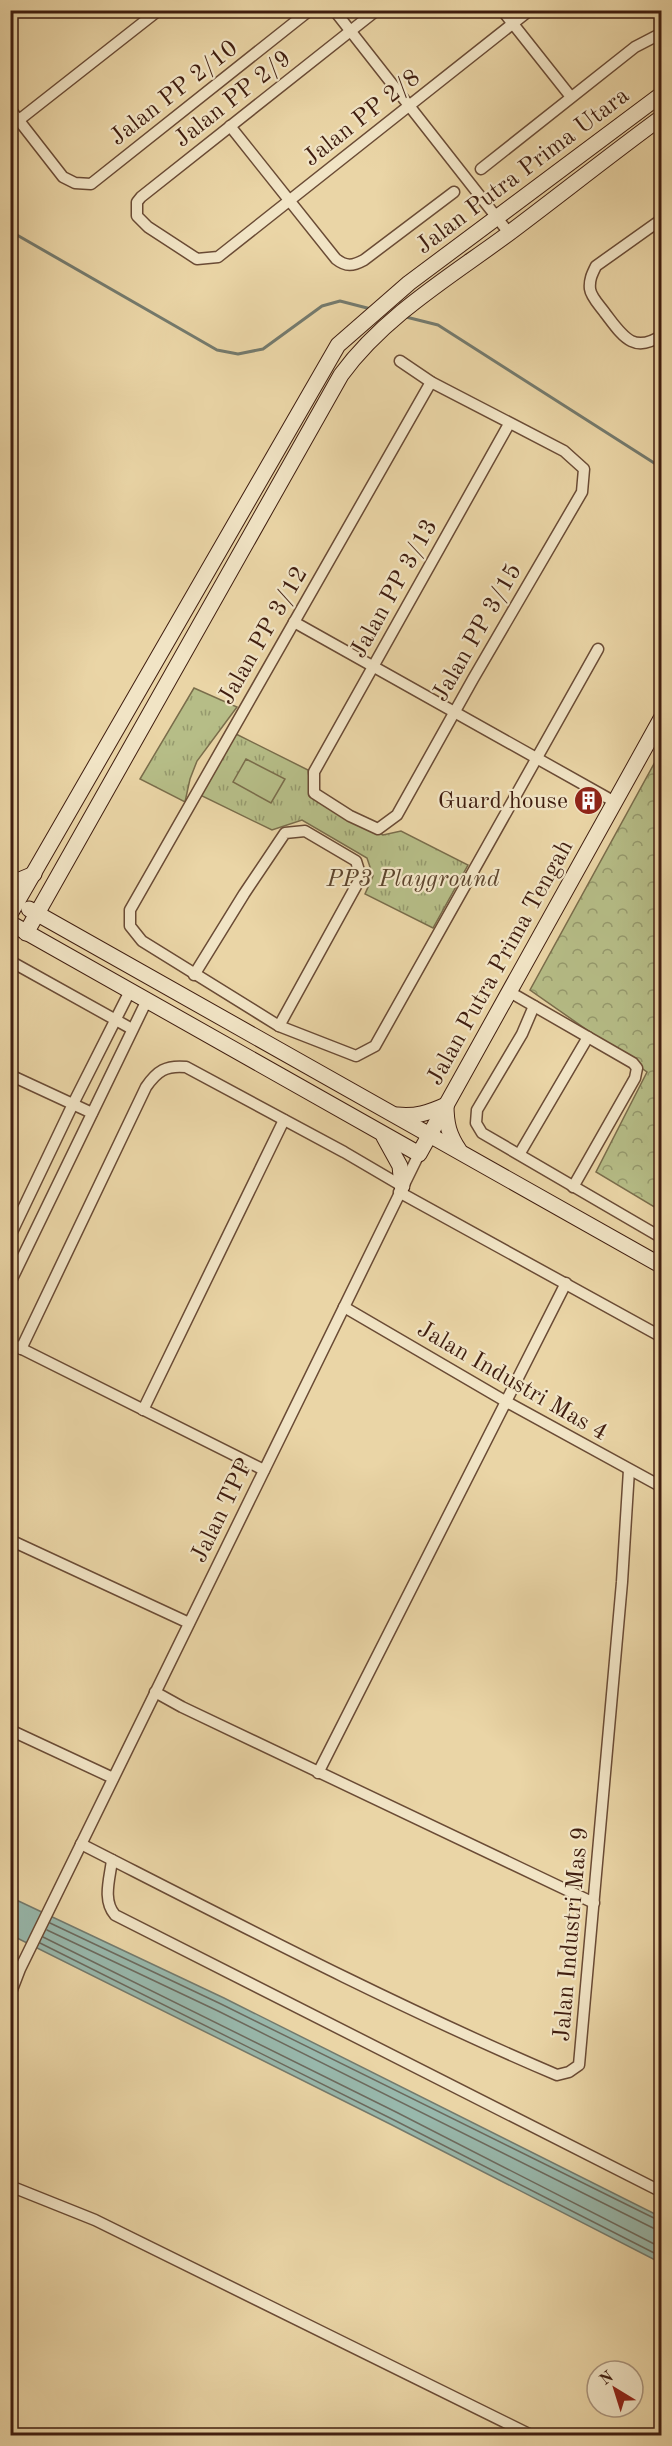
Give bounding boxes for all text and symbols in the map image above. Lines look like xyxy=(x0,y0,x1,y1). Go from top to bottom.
street label: Jalan PP 2/10 xyxy=(106,36,243,151)
street label: Jalan PP 2/9 xyxy=(170,47,296,152)
street label: Jalan PP 2/8 xyxy=(299,66,425,171)
street label: Jalan Putra Prima Utara xyxy=(412,84,634,259)
street label: Jalan PP 3/13 xyxy=(347,515,443,662)
street label: Jalan PP 3/15 xyxy=(429,560,527,706)
street label: Jalan PP 3/12 xyxy=(215,563,313,709)
building icon: Guard house xyxy=(573,784,605,816)
place label: Guard house xyxy=(438,790,568,814)
street label: Jalan Putra Prima Tengah xyxy=(423,836,578,1090)
park label: PP3 Playground xyxy=(326,868,500,892)
street label: Jalan Industri Mas 4 xyxy=(413,1317,611,1446)
street label: Jalan TPP xyxy=(187,1455,258,1567)
street label: Jalan Industri Mas 9 xyxy=(551,1826,593,2043)
north arrow xyxy=(585,2359,645,2419)
text: N xyxy=(597,2368,617,2389)

